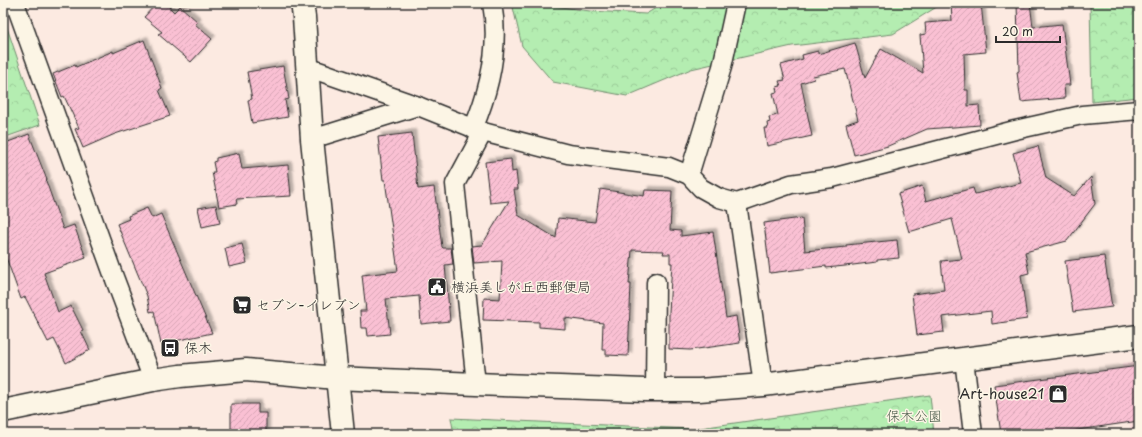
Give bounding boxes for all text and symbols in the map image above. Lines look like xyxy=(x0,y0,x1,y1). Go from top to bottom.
scale bar xyxy=(996,18,1060,44)
text: 20 m xyxy=(1002,22,1033,40)
public building icon: 横浜美しが丘西郵便局 xyxy=(426,276,448,298)
place label: 横浜美しが丘西郵便局 xyxy=(451,276,591,297)
supermarket icon: セブン-イレブン xyxy=(231,294,253,316)
place label: セブン-イレブン xyxy=(256,294,361,315)
bus stop icon: 保木 xyxy=(159,337,181,359)
place label: 保木 xyxy=(184,337,212,358)
place label: Art-house21 xyxy=(959,383,1044,404)
shop icon: Art-house21 xyxy=(1047,383,1069,405)
park label: 保木公園 xyxy=(886,405,942,426)

